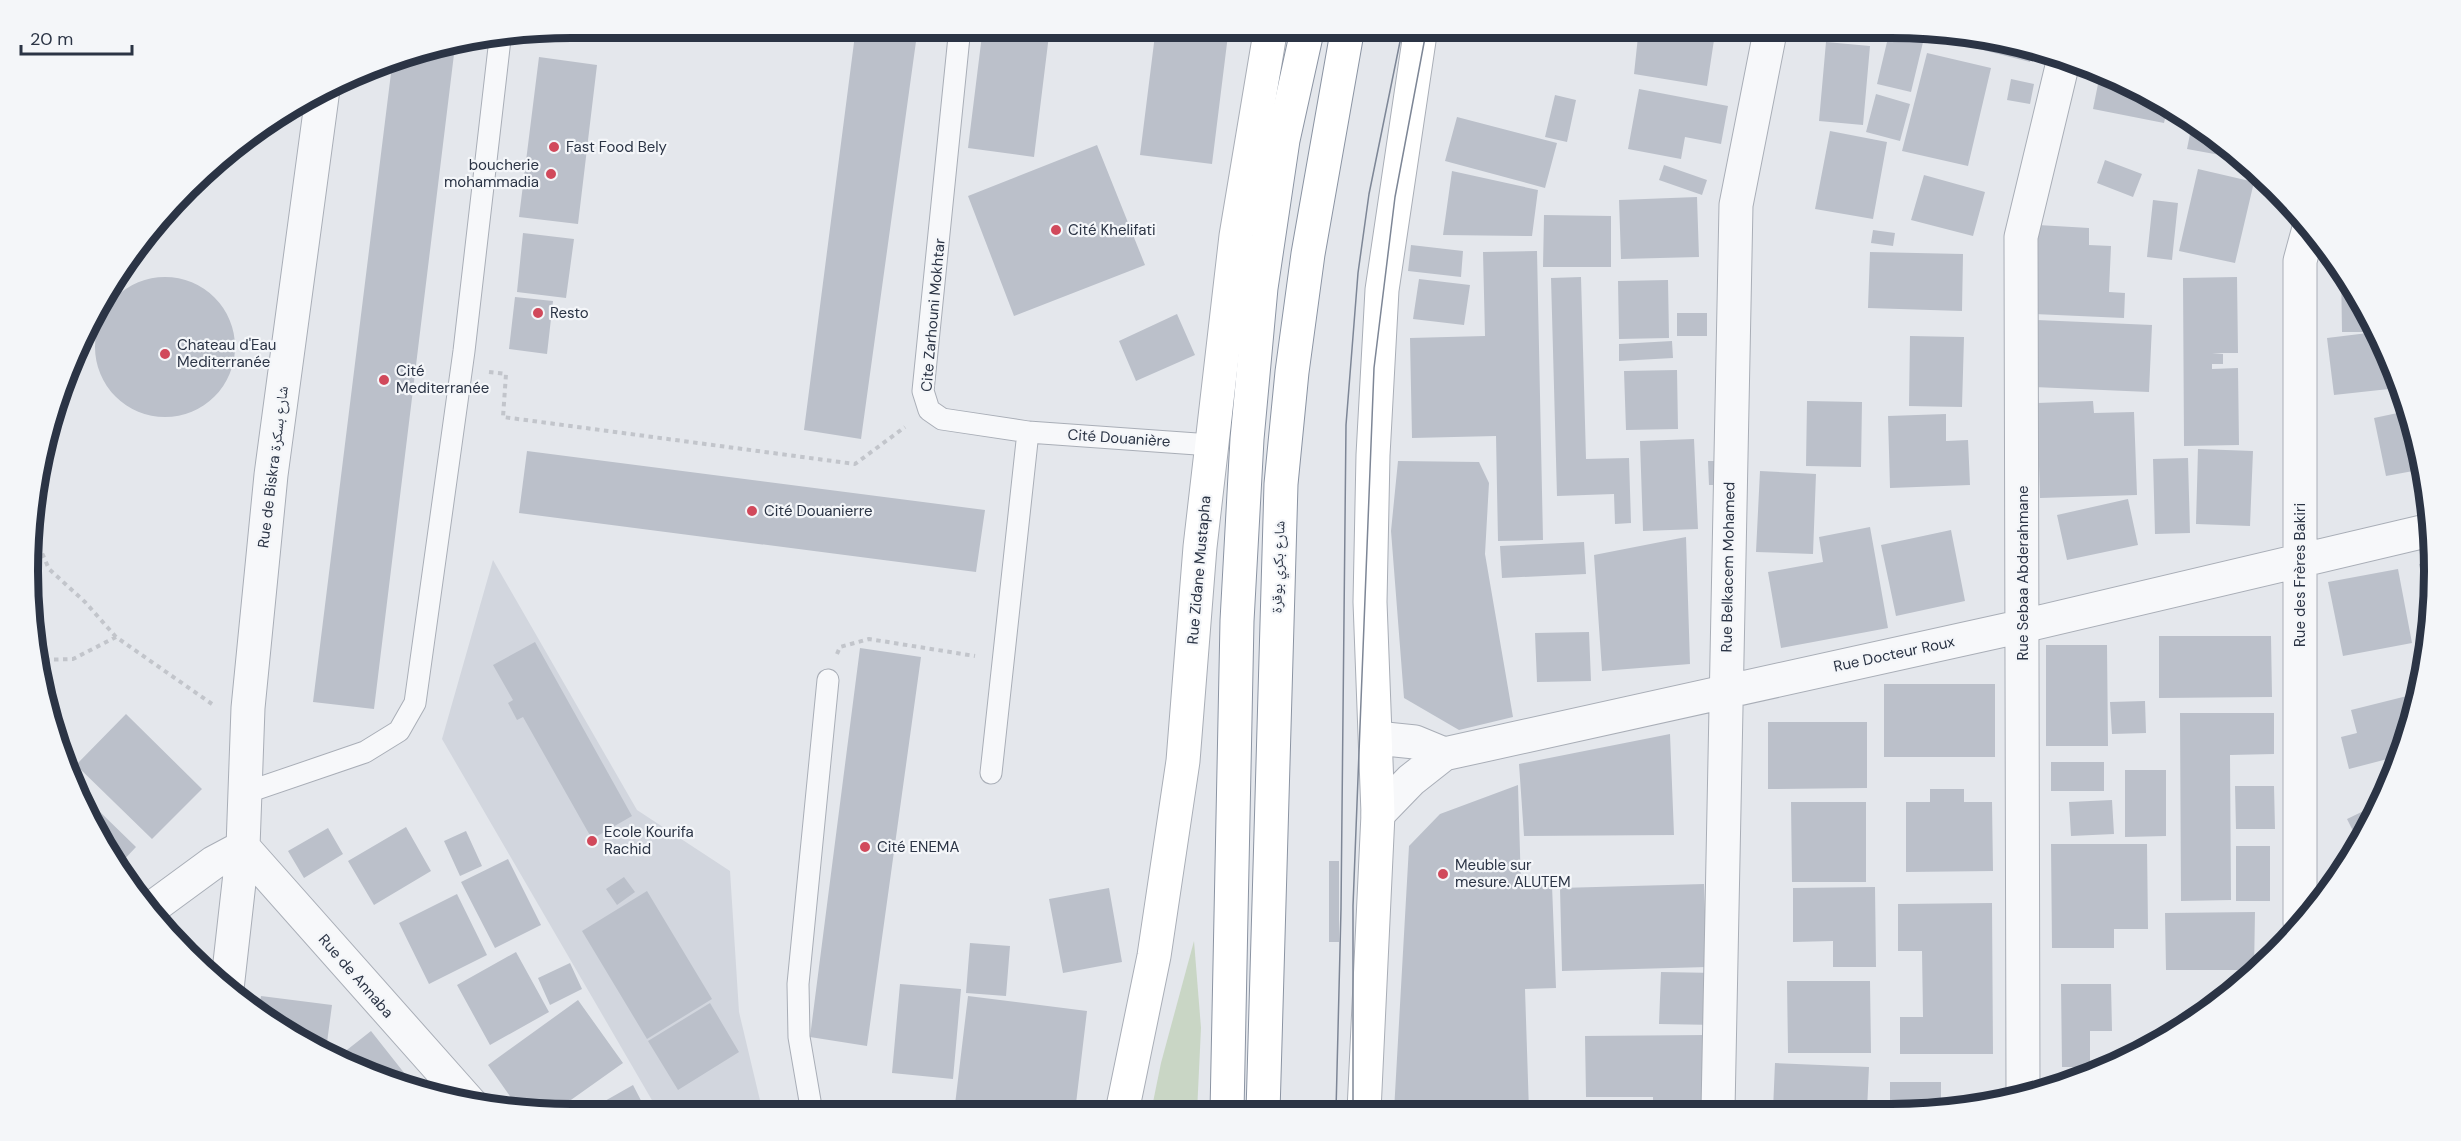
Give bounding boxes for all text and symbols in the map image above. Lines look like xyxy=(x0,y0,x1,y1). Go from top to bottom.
scale bar xyxy=(21,18,132,56)
text: 20 m xyxy=(30,27,73,51)
place label: Fast Food Bely xyxy=(566,137,668,157)
marker: Fast Food Bely xyxy=(547,140,561,154)
place label: boucherie mohammadia xyxy=(444,155,539,192)
marker: boucherie mohammadia xyxy=(544,167,558,181)
place label: Cité Khelifati xyxy=(1068,220,1156,240)
marker: Cité Khelifati xyxy=(1049,223,1063,237)
street label: Cite Zarhouni Mokhtar xyxy=(916,237,950,393)
place label: Resto xyxy=(550,303,589,323)
marker: Resto xyxy=(531,306,545,320)
place label: Chateau d'Eau Mediterranée xyxy=(177,335,276,372)
marker: Chateau d'Eau Mediterranée xyxy=(158,347,172,361)
place label: Cité Mediterranée xyxy=(396,361,489,398)
marker: Cité Mediterranée xyxy=(377,373,391,387)
street label: Rue de Biskra شارع بسكرة xyxy=(253,385,293,549)
street label: Cité Douanière xyxy=(1067,424,1171,452)
street label: Rue Belkacem Mohamed xyxy=(1717,482,1739,652)
street label: Rue Sebaa Abderahmane xyxy=(2013,485,2033,661)
street label: Rue Zidane Mustapha xyxy=(1183,495,1215,645)
place label: Cité Douanierre xyxy=(764,501,873,521)
street label: Rue des Frères Bakiri xyxy=(2290,503,2310,647)
marker: Cité Douanierre xyxy=(745,504,759,518)
street label: شارع بكري بوقرة xyxy=(1266,520,1291,614)
street label: Rue Docteur Roux xyxy=(1832,631,1957,677)
place label: Ecole Kourifa Rachid xyxy=(604,822,694,859)
marker: Ecole Kourifa Rachid xyxy=(585,834,599,848)
place label: Cité ENEMA xyxy=(877,837,959,857)
marker: Cité ENEMA xyxy=(858,840,872,854)
place label: Meuble sur mesure. ALUTEM xyxy=(1455,855,1571,892)
marker: Meuble sur mesure. ALUTEM xyxy=(1436,867,1450,881)
street label: Rue de Annaba xyxy=(314,930,398,1022)

